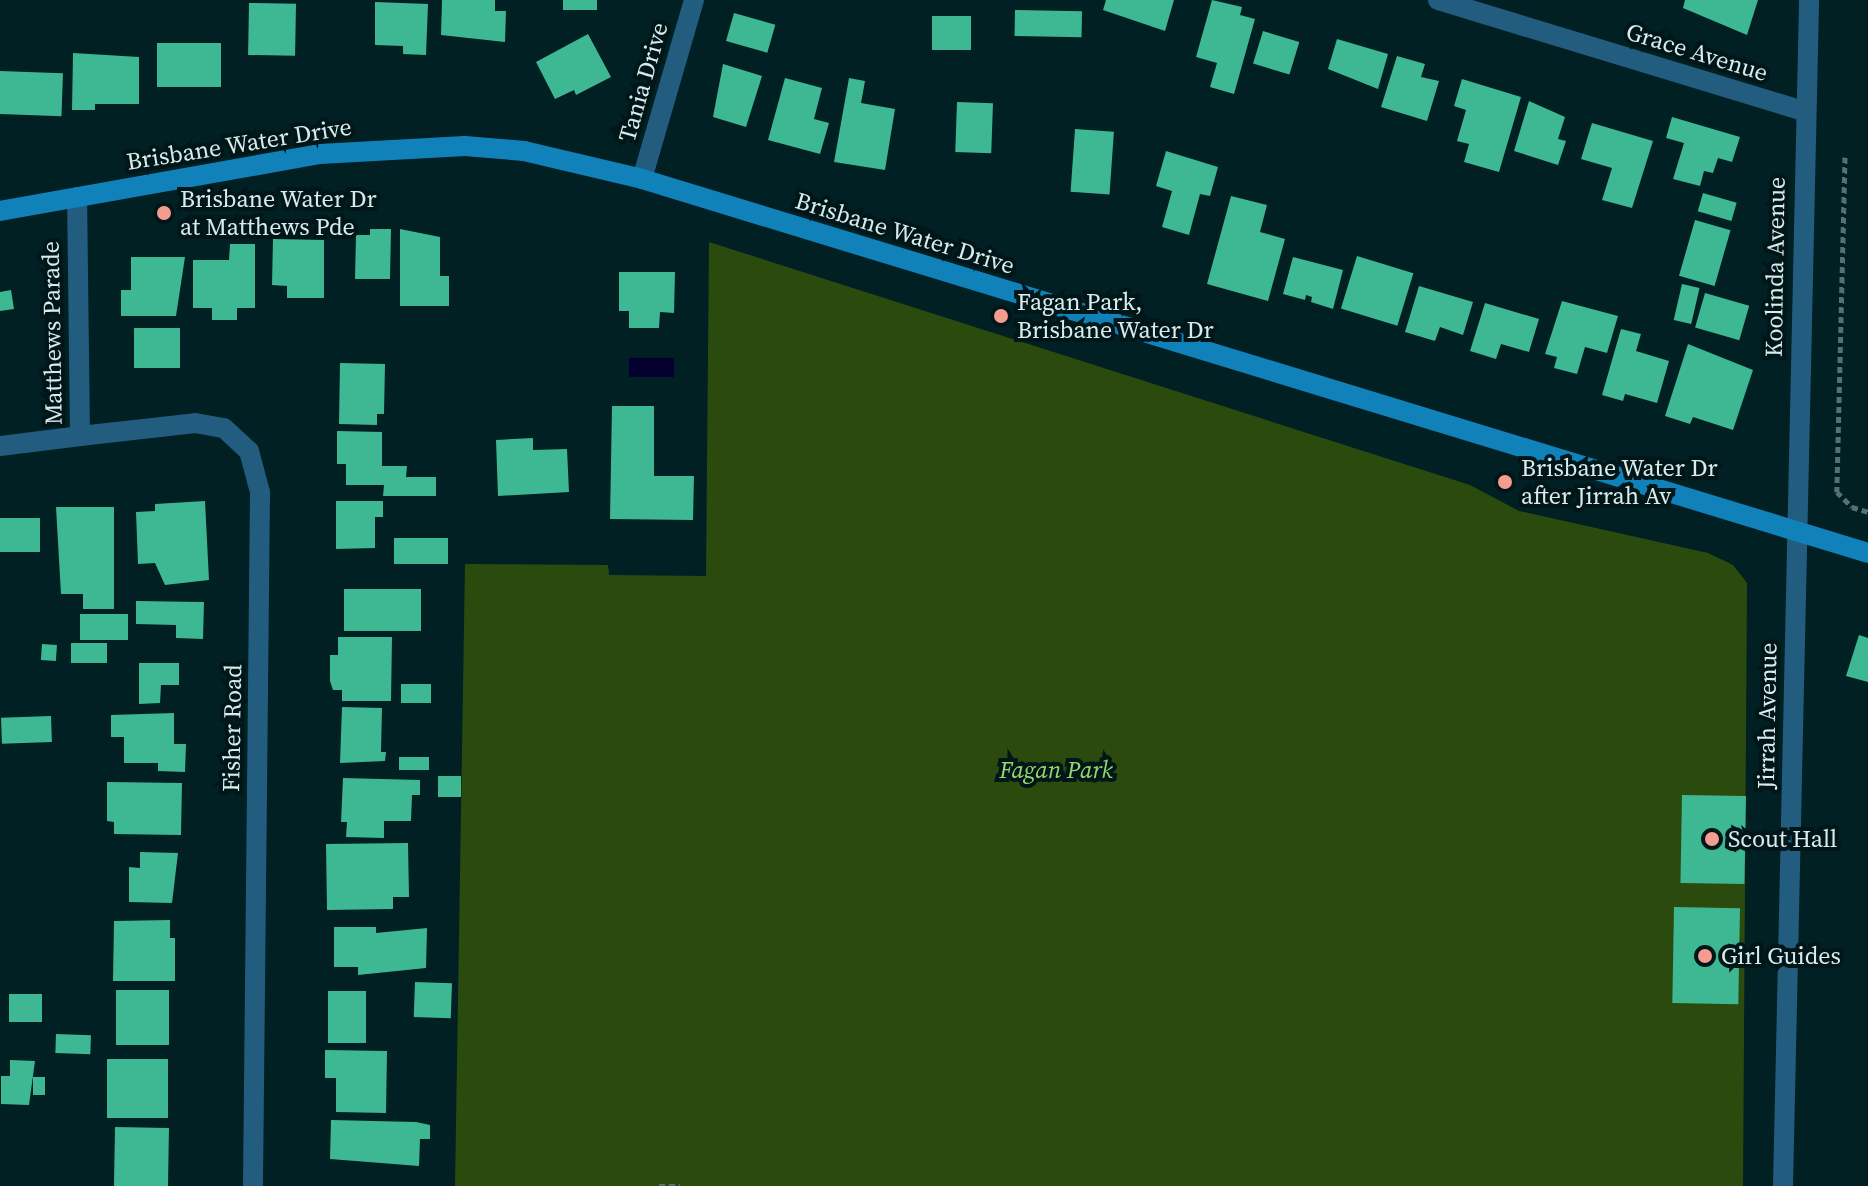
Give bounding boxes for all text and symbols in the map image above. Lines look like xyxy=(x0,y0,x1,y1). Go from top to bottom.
street label: Grace Avenue xyxy=(1623,17,1771,87)
street label: Tania Drive xyxy=(612,19,674,145)
street label: Brisbane Water Drive xyxy=(124,112,354,176)
street label: Koolinda Avenue xyxy=(1759,177,1791,357)
place label: Brisbane Water Dr at Matthews Pde xyxy=(180,185,377,241)
street label: Brisbane Water Drive xyxy=(792,186,1018,280)
marker: Brisbane Water Dr at Matthews Pde xyxy=(155,204,173,222)
street label: Matthews Parade xyxy=(36,241,68,425)
place label: Fagan Park, Brisbane Water Dr xyxy=(1017,288,1214,344)
marker: Fagan Park, Brisbane Water Dr xyxy=(992,307,1010,325)
place label: Brisbane Water Dr after Jirrah Av xyxy=(1521,454,1718,510)
marker: Brisbane Water Dr after Jirrah Av xyxy=(1496,473,1514,491)
street label: Jirrah Avenue xyxy=(1751,642,1783,790)
street label: Fisher Road xyxy=(216,664,248,792)
park label: Fagan Park xyxy=(999,756,1113,784)
place label: Scout Hall xyxy=(1728,825,1837,853)
marker: Scout Hall xyxy=(1703,830,1721,848)
place label: Girl Guides xyxy=(1721,942,1841,970)
marker: Girl Guides xyxy=(1696,947,1714,965)

